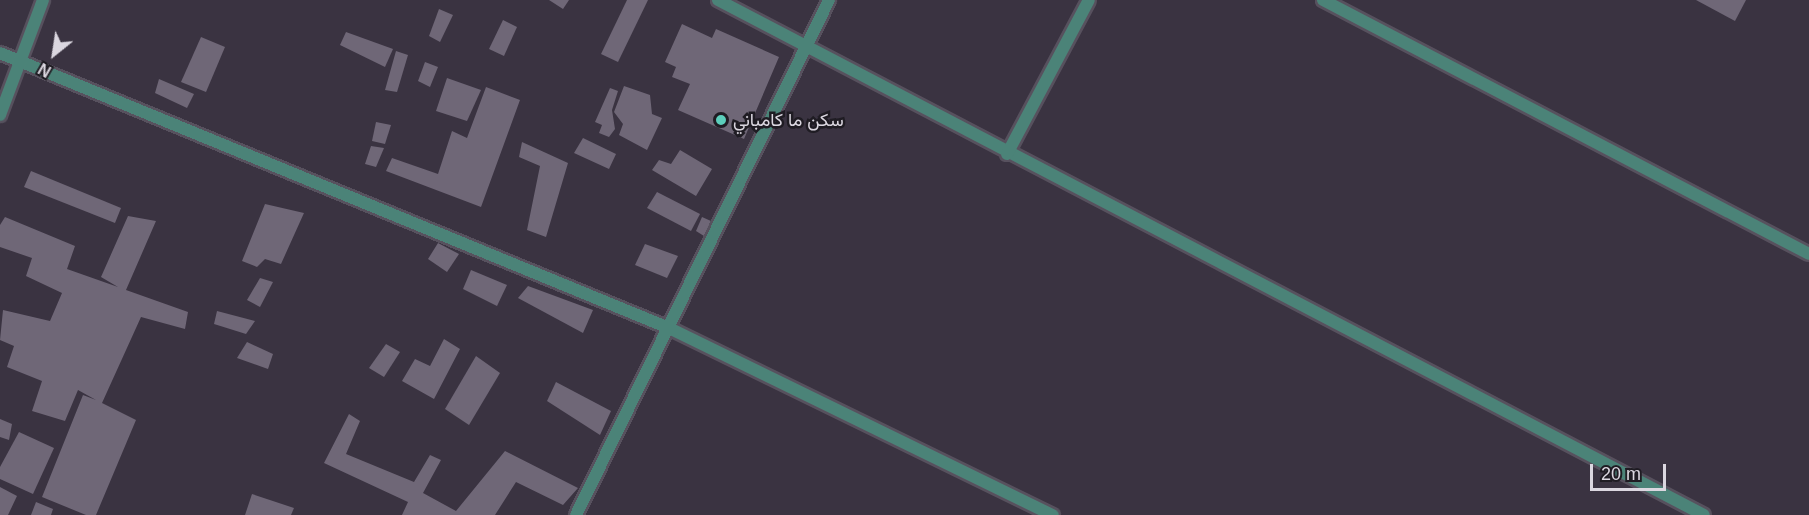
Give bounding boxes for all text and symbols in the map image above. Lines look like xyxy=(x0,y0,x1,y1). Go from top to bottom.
north arrow xyxy=(24,24,84,84)
text: N xyxy=(35,60,54,80)
place label: سكن ما كامباني xyxy=(733,109,844,131)
marker: سكن ما كامباني xyxy=(714,113,728,127)
scale bar xyxy=(1593,452,1670,490)
text: 20 m xyxy=(1601,464,1641,484)

